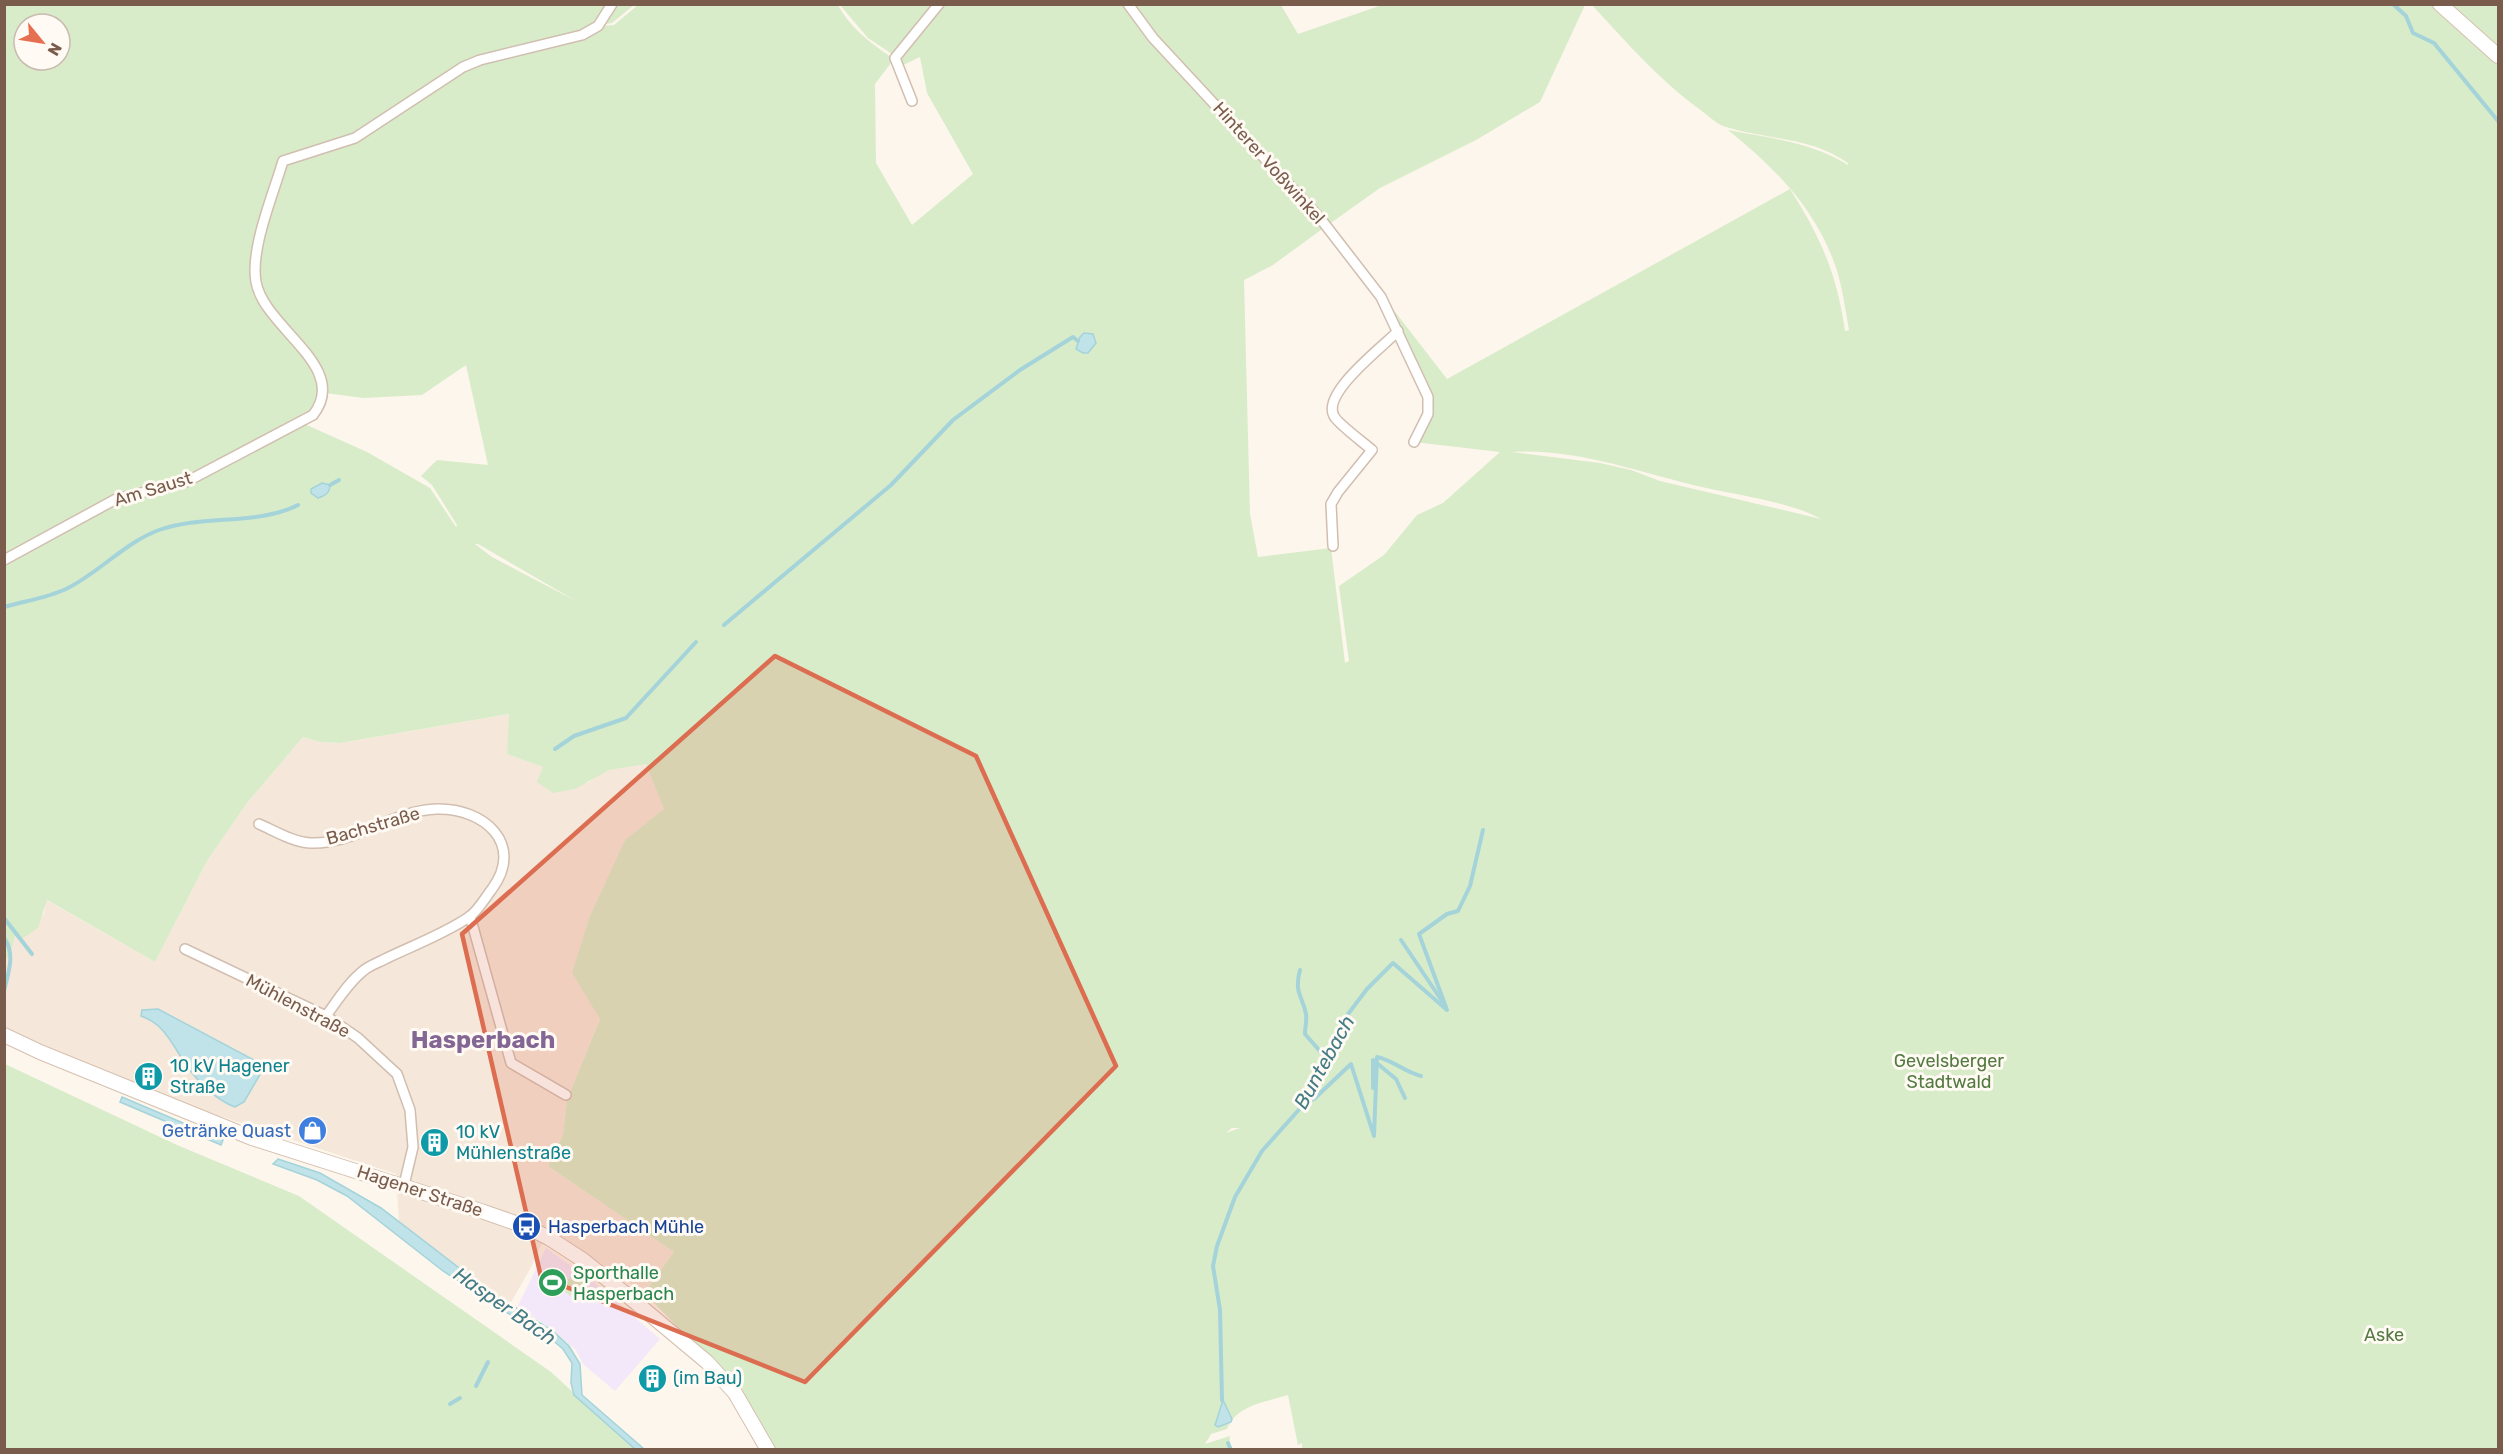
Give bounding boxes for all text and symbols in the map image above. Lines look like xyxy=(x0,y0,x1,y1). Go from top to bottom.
north arrow xyxy=(12,12,72,72)
text: N xyxy=(43,40,66,59)
street label: Hinterer Voßwinkel xyxy=(1208,97,1330,229)
street label: Am Saust xyxy=(111,467,195,511)
street label: Bachstraße xyxy=(324,802,422,850)
street label: Mühlenstraße xyxy=(242,969,354,1043)
water label: Buntebach xyxy=(1289,1011,1359,1113)
district label: Hasperbach xyxy=(411,1026,555,1054)
park label: Gevelsberger Stadtwald xyxy=(1894,1050,2004,1093)
place label: 10 kV Hagener Straße xyxy=(170,1055,290,1098)
building icon: 10 kV Hagener Straße xyxy=(133,1060,165,1092)
shop icon: Getränke Quast xyxy=(296,1115,328,1147)
place label: Getränke Quast xyxy=(162,1120,291,1142)
place label: 10 kV Mühlenstraße xyxy=(456,1121,571,1164)
building icon: 10 kV Mühlenstraße xyxy=(419,1126,451,1158)
street label: Hagener Straße xyxy=(354,1160,486,1222)
bus stop icon: Hasperbach Mühle xyxy=(511,1211,543,1243)
place label: Hasperbach Mühle xyxy=(548,1216,704,1238)
water label: Hasper Bach xyxy=(449,1262,561,1350)
place label: Sporthalle Hasperbach xyxy=(573,1262,674,1305)
sports icon: Sporthalle Hasperbach xyxy=(536,1267,568,1299)
park label: Aske xyxy=(2364,1324,2404,1346)
building icon: (im Bau) xyxy=(636,1362,668,1394)
place label: (im Bau) xyxy=(673,1367,742,1389)

